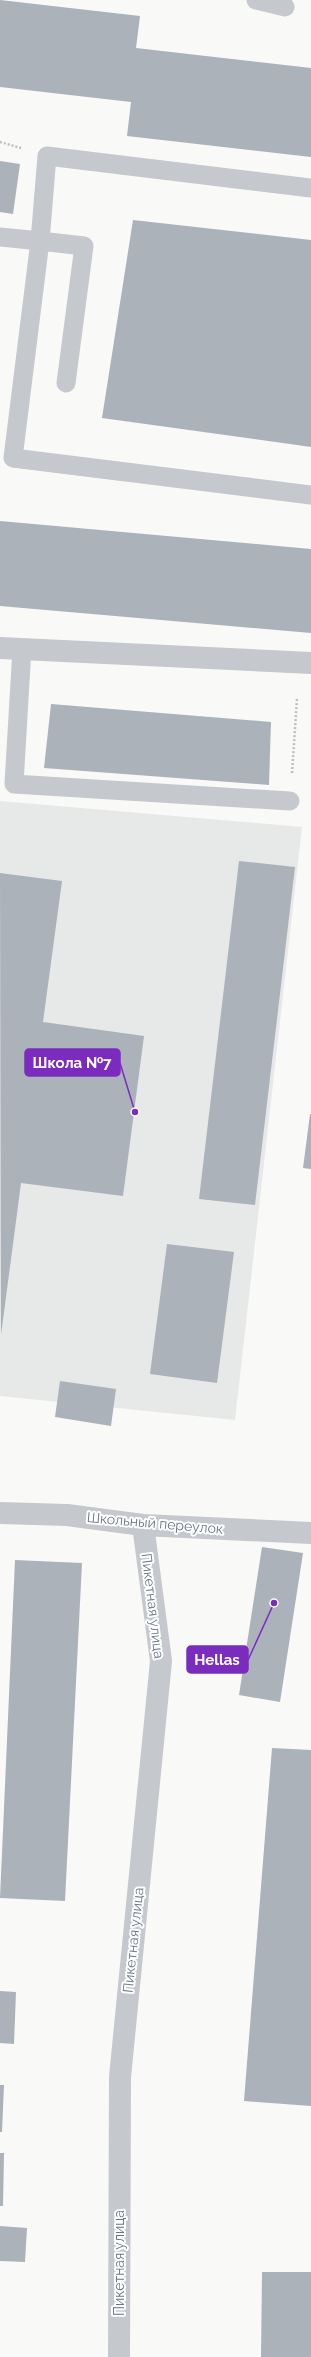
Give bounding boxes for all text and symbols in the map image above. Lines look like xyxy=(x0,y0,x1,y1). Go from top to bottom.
callout: Школа №7 xyxy=(25,1049,120,1076)
text: Школа №7 xyxy=(32,1054,112,1072)
street label: Школьный переулок xyxy=(86,1509,224,1537)
street label: Пикетная улица xyxy=(139,1552,167,1660)
callout: Hellas xyxy=(187,1646,248,1673)
text: Hellas xyxy=(194,1651,240,1669)
street label: Пикетная улица xyxy=(120,1886,146,1994)
street label: Пикетная улица xyxy=(111,2210,127,2316)

